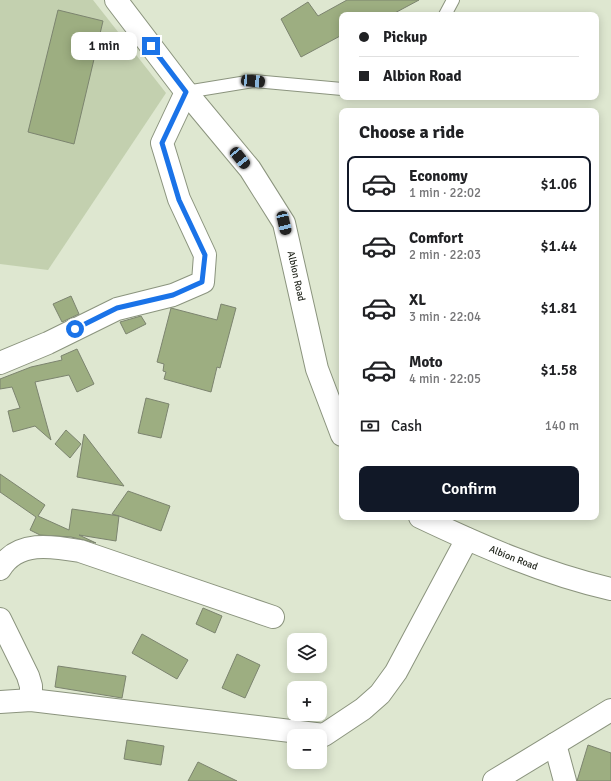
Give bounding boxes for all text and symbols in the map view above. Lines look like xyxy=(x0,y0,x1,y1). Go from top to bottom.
text: Pickup xyxy=(383,28,427,46)
callout: 1 min xyxy=(71,32,137,60)
route end xyxy=(142,37,160,55)
text: 1 min xyxy=(88,38,120,54)
text: Albion Road xyxy=(383,67,461,85)
car xyxy=(241,74,265,88)
text: Choose a ride xyxy=(359,121,464,143)
car xyxy=(228,145,252,171)
icon: car xyxy=(361,166,397,202)
text: Economy xyxy=(409,167,468,185)
text: $1.06 xyxy=(540,175,577,193)
text: 1 min · 22:02 xyxy=(409,185,481,201)
car xyxy=(275,210,293,236)
icon: car xyxy=(361,228,397,264)
text: Comfort xyxy=(409,229,463,247)
text: $1.44 xyxy=(540,237,577,255)
text: 2 min · 22:03 xyxy=(409,247,481,263)
street label: Albion Road xyxy=(285,250,308,302)
icon: car xyxy=(361,290,397,326)
text: XL xyxy=(409,291,426,309)
text: $1.81 xyxy=(540,299,577,317)
text: 3 min · 22:04 xyxy=(409,309,481,325)
route start xyxy=(66,320,84,338)
icon: car xyxy=(361,352,397,388)
text: Moto xyxy=(409,353,443,371)
text: $1.58 xyxy=(540,361,577,379)
text: 4 min · 22:05 xyxy=(409,371,481,387)
icon: cash xyxy=(359,415,381,437)
text: Cash xyxy=(391,417,422,435)
text: 140 m xyxy=(545,418,579,434)
button: Confirm xyxy=(359,466,579,512)
street label: Albion Road xyxy=(487,543,539,573)
map controls xyxy=(287,633,327,769)
button: layers xyxy=(287,633,327,673)
button: + xyxy=(287,681,327,721)
button: − xyxy=(287,729,327,769)

